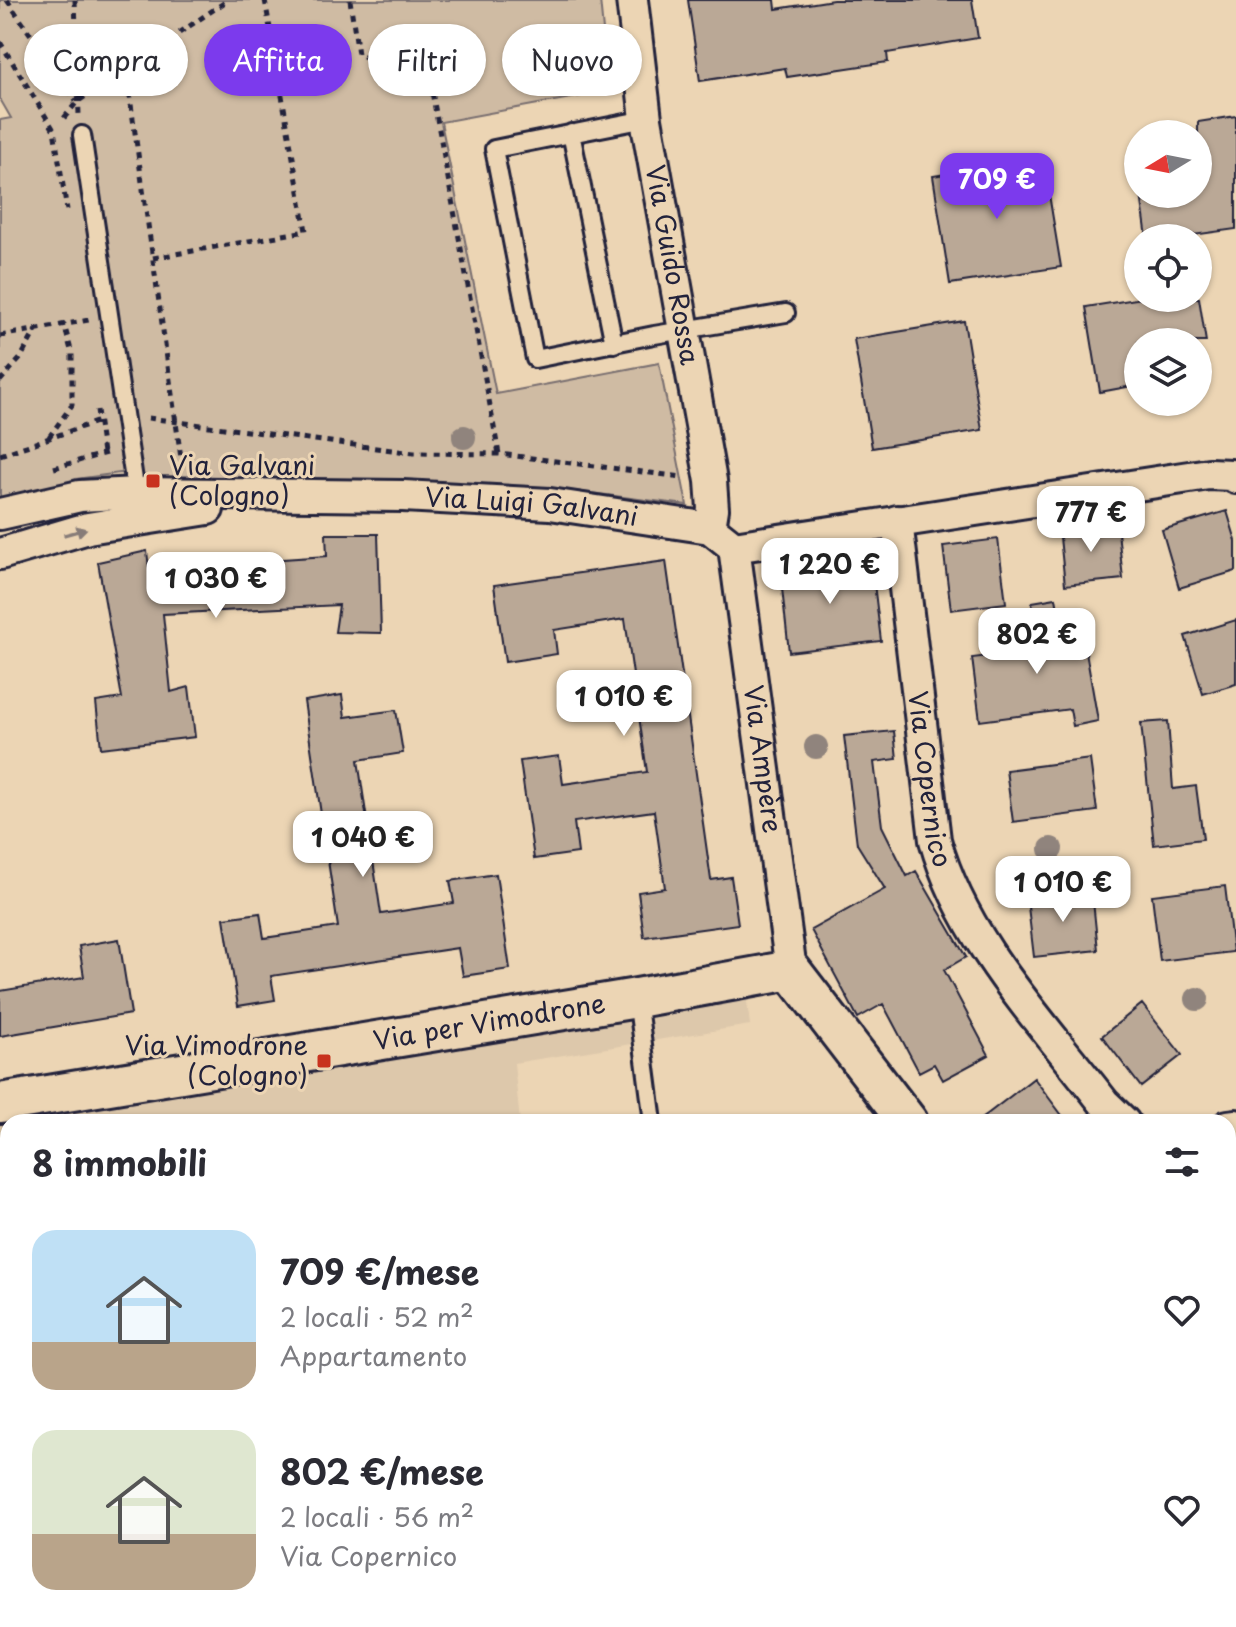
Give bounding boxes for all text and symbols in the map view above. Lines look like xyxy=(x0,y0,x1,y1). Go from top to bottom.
chip: Compra xyxy=(24,24,188,96)
chip: Affitta xyxy=(204,24,352,96)
chip: Filtri xyxy=(368,24,486,96)
chip: Nuovo xyxy=(502,24,642,96)
north arrow xyxy=(1124,120,1212,208)
map controls xyxy=(1124,120,1212,416)
pin: 709 € xyxy=(941,153,1053,221)
text: 709 € xyxy=(958,159,1036,198)
street label: Via Guido Rossa xyxy=(637,161,711,368)
button: locate xyxy=(1124,224,1212,312)
button: layers xyxy=(1124,328,1212,416)
place label: Via Galvani (Cologno) xyxy=(169,445,315,514)
marker: Via Galvani (Cologno) xyxy=(144,472,162,490)
street label: Via Luigi Galvani xyxy=(424,476,641,535)
pin: 777 € xyxy=(1035,486,1147,554)
text: 777 € xyxy=(1055,492,1127,531)
one-way arrow xyxy=(62,525,87,537)
pin: 1 220 € xyxy=(756,538,904,606)
text: 1 220 € xyxy=(779,544,881,583)
pin: 1 030 € xyxy=(142,552,290,620)
text: 1 030 € xyxy=(164,558,268,597)
pin: 802 € xyxy=(981,608,1093,676)
text: 802 € xyxy=(996,614,1078,653)
pin: 1 010 € xyxy=(550,670,698,738)
text: 1 010 € xyxy=(575,676,673,715)
street label: Via Ampère xyxy=(735,682,793,835)
street label: Via Copernico xyxy=(899,689,963,872)
pin: 1 040 € xyxy=(289,811,437,879)
text: 1 040 € xyxy=(311,817,415,856)
pin: 1 010 € xyxy=(989,856,1137,924)
text: 1 010 € xyxy=(1014,862,1112,901)
street label: Via per Vimodrone xyxy=(370,983,608,1059)
place label: Via Vimodrone (Cologno) xyxy=(125,1025,308,1094)
marker: Via Vimodrone (Cologno) xyxy=(315,1052,333,1070)
text: 8 immobili xyxy=(32,1136,207,1188)
icon: filters xyxy=(1160,1140,1204,1184)
text: 709 €/mese xyxy=(280,1245,479,1297)
icon: home xyxy=(96,1262,192,1358)
icon: heart xyxy=(1160,1288,1204,1332)
text: 2 locali · 52 m² xyxy=(280,1297,474,1336)
text: Appartamento xyxy=(280,1336,467,1375)
text: 802 €/mese xyxy=(280,1445,484,1497)
icon: home xyxy=(96,1462,192,1558)
icon: heart xyxy=(1160,1488,1204,1532)
text: 2 locali · 56 m² xyxy=(280,1497,474,1536)
text: Via Copernico xyxy=(280,1536,457,1575)

